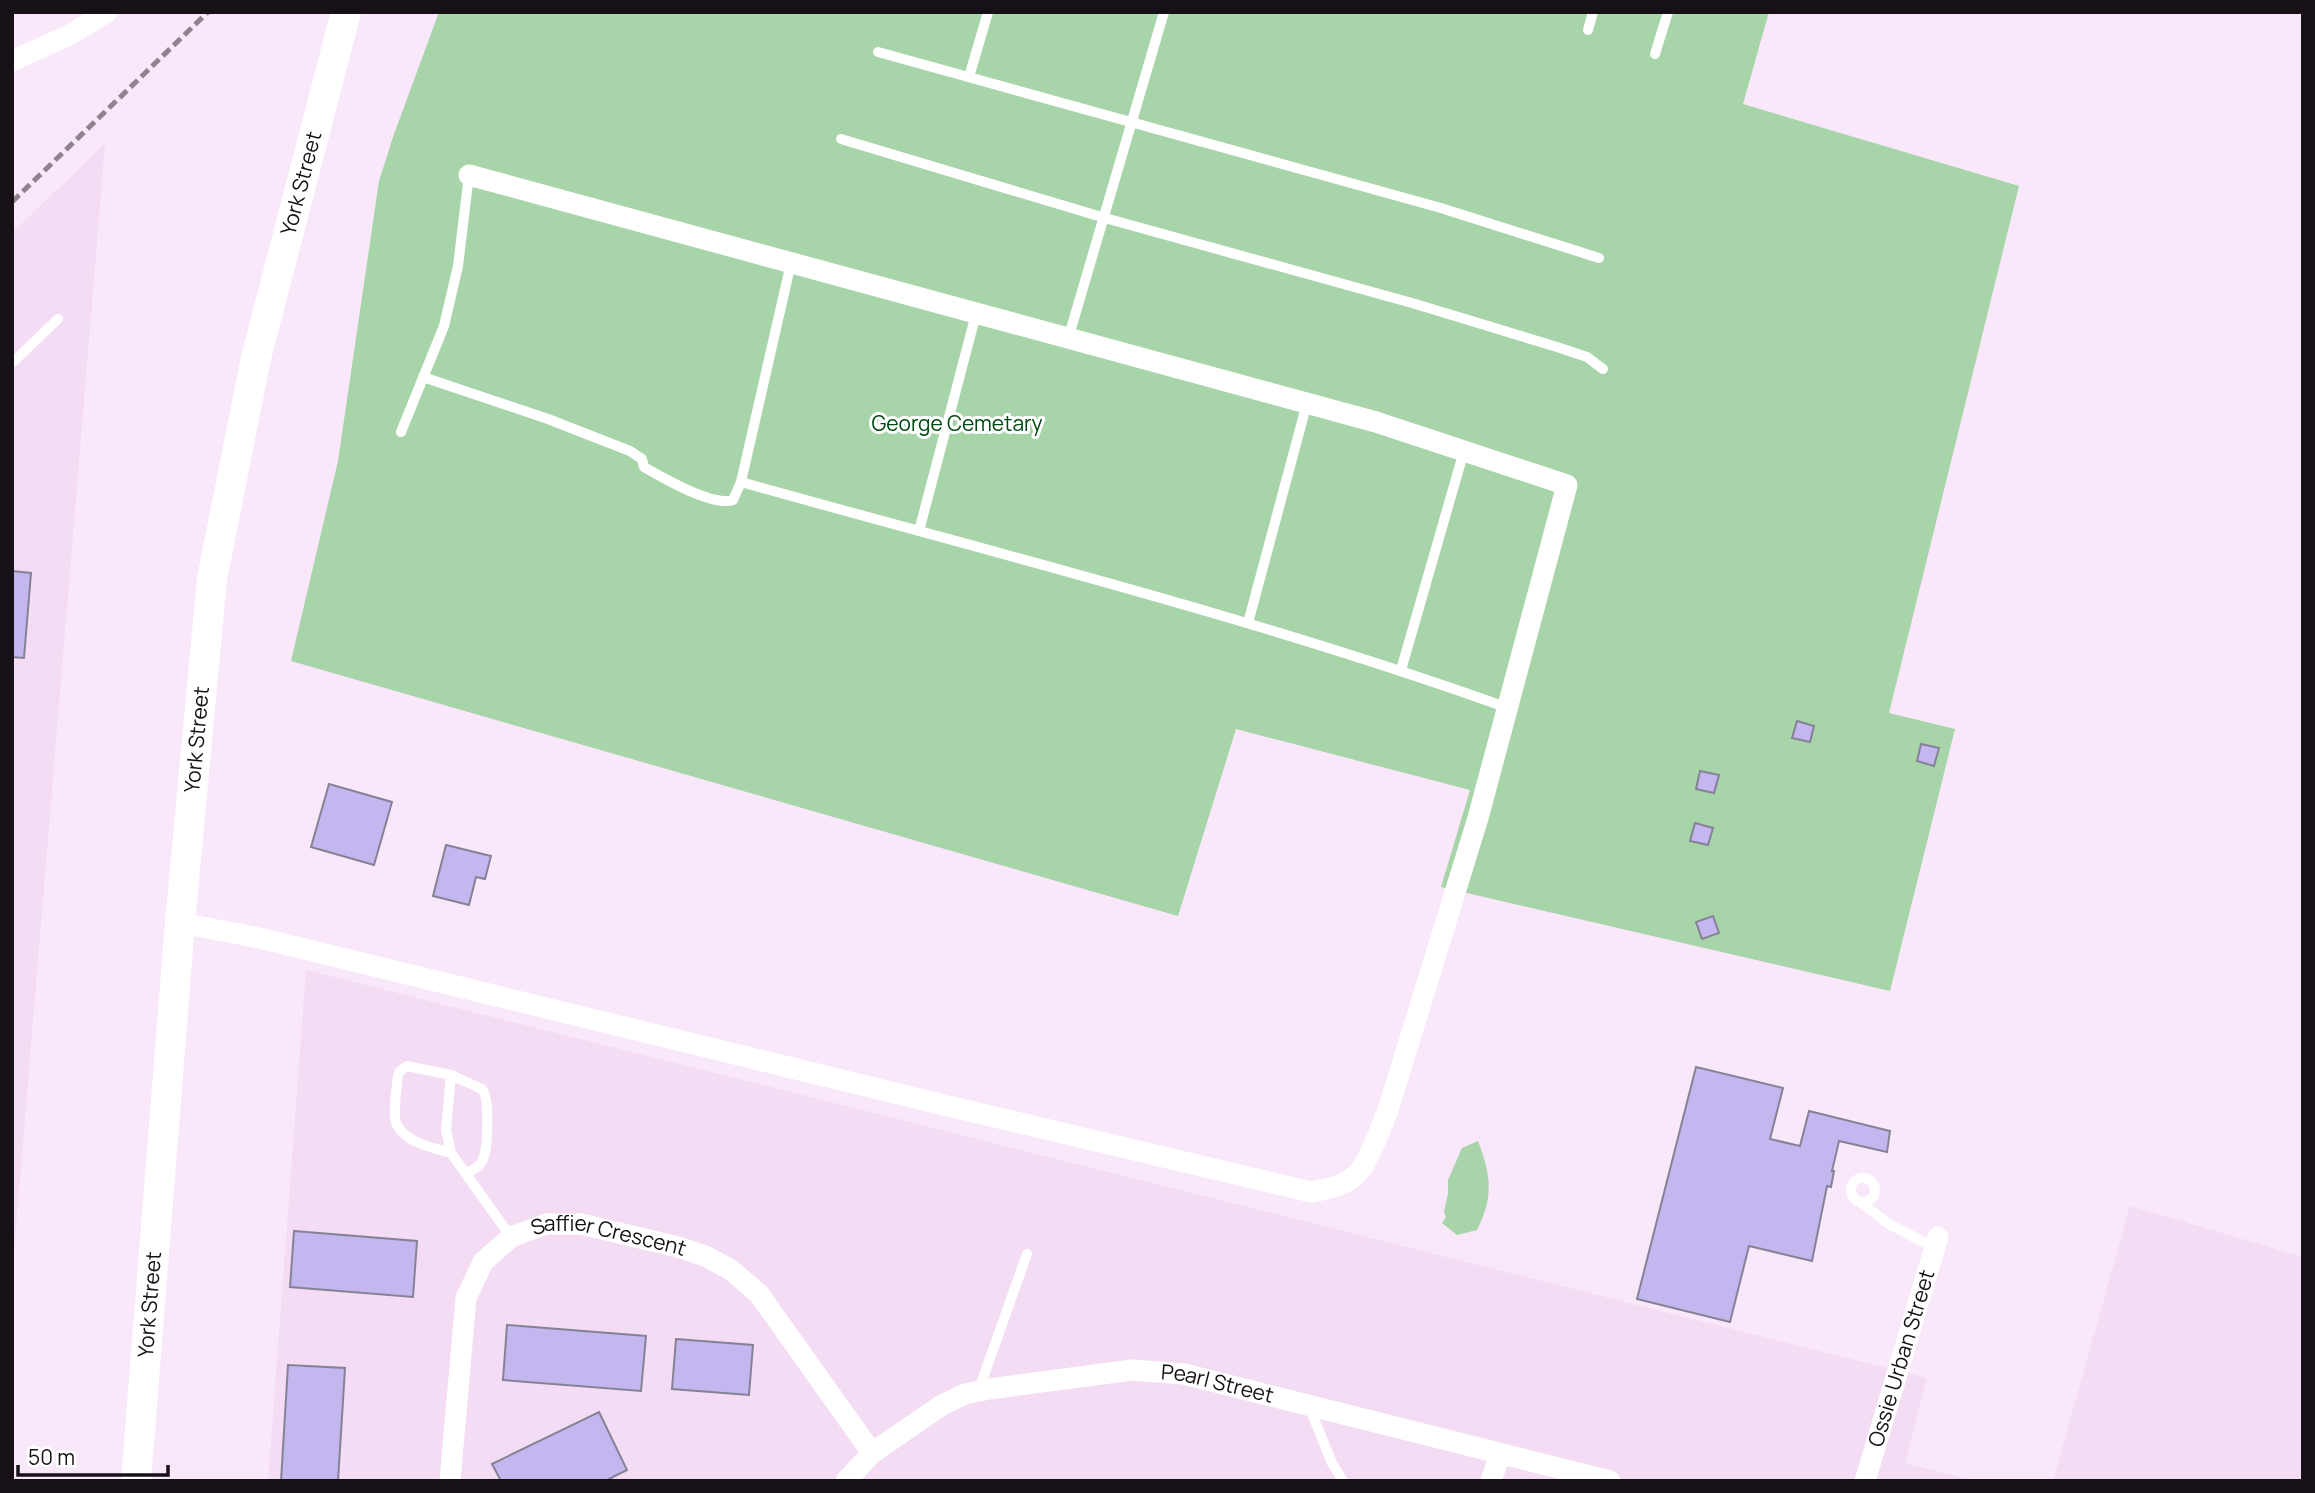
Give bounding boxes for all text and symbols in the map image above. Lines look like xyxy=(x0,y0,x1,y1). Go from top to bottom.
street label: York Street xyxy=(274,128,327,238)
park label: George Cemetary xyxy=(871,409,1043,437)
street label: York Street xyxy=(177,685,215,794)
street label: Saffier Crescent xyxy=(526,1209,690,1262)
street label: York Street xyxy=(131,1250,167,1359)
street label: Ossie Urban Street xyxy=(1861,1266,1940,1450)
street label: Pearl Street xyxy=(1160,1357,1277,1409)
scale bar xyxy=(18,1434,168,1478)
text: 50 m xyxy=(28,1443,75,1471)

